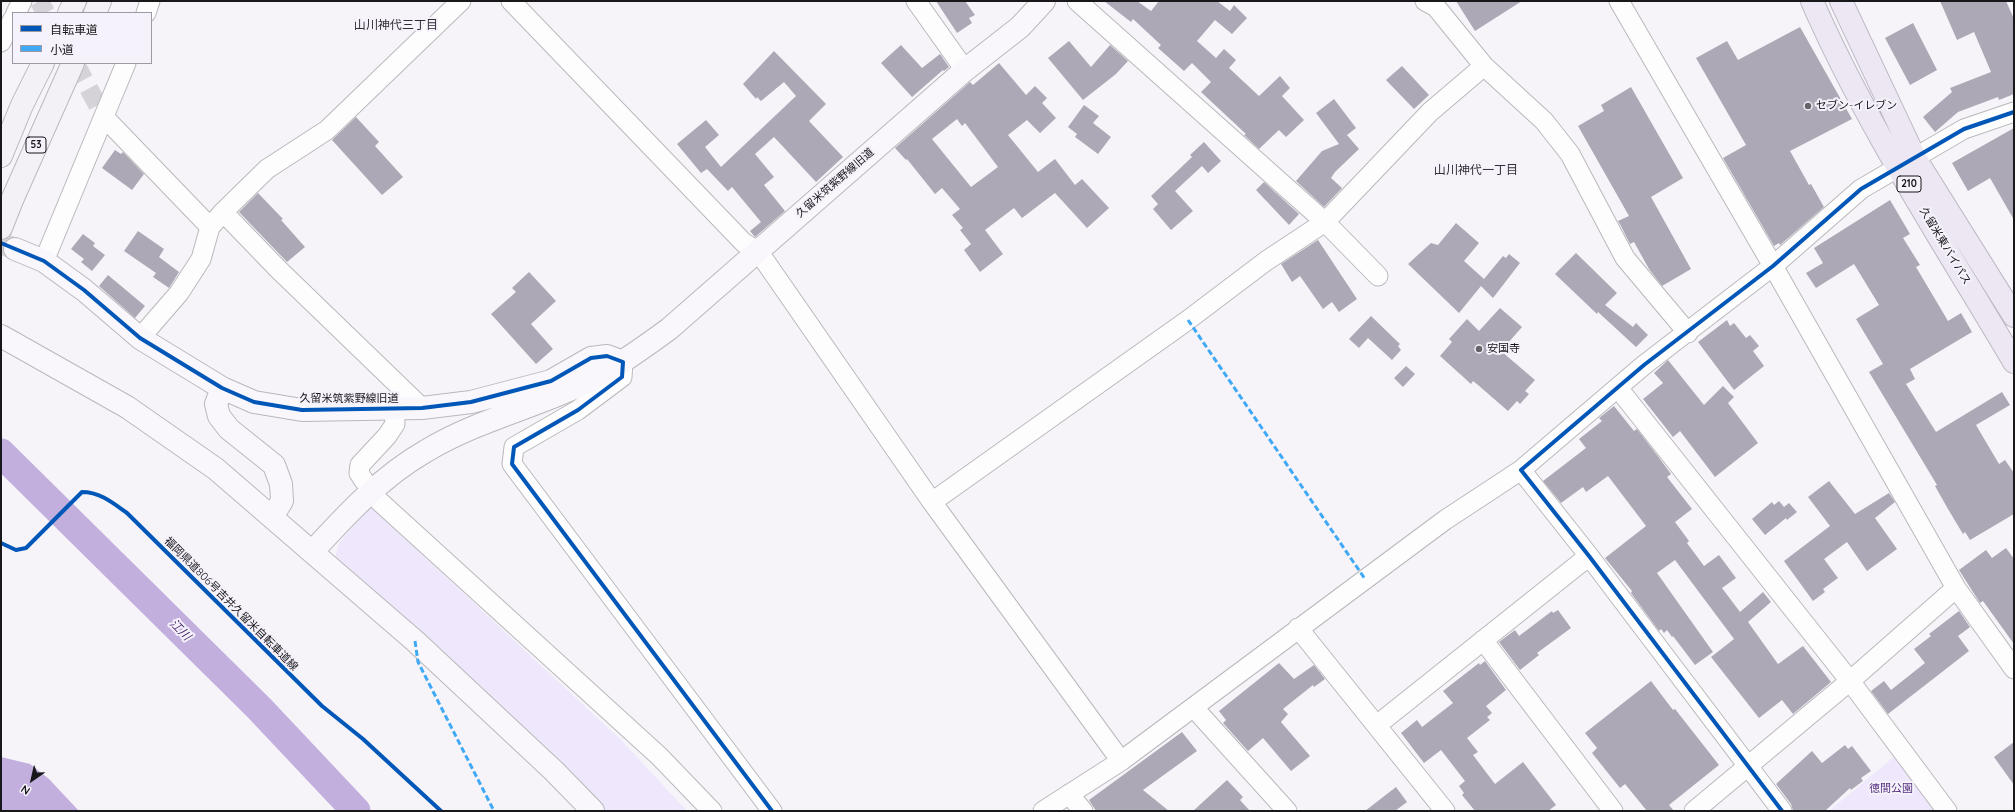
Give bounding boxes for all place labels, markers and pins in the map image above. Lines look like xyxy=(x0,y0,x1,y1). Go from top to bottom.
place label: セブン-イレブン xyxy=(1816,99,1897,113)
marker: セブン-イレブン xyxy=(1803,101,1813,111)
place label: 安国寺 xyxy=(1487,342,1520,356)
marker: 安国寺 xyxy=(1474,344,1484,354)

